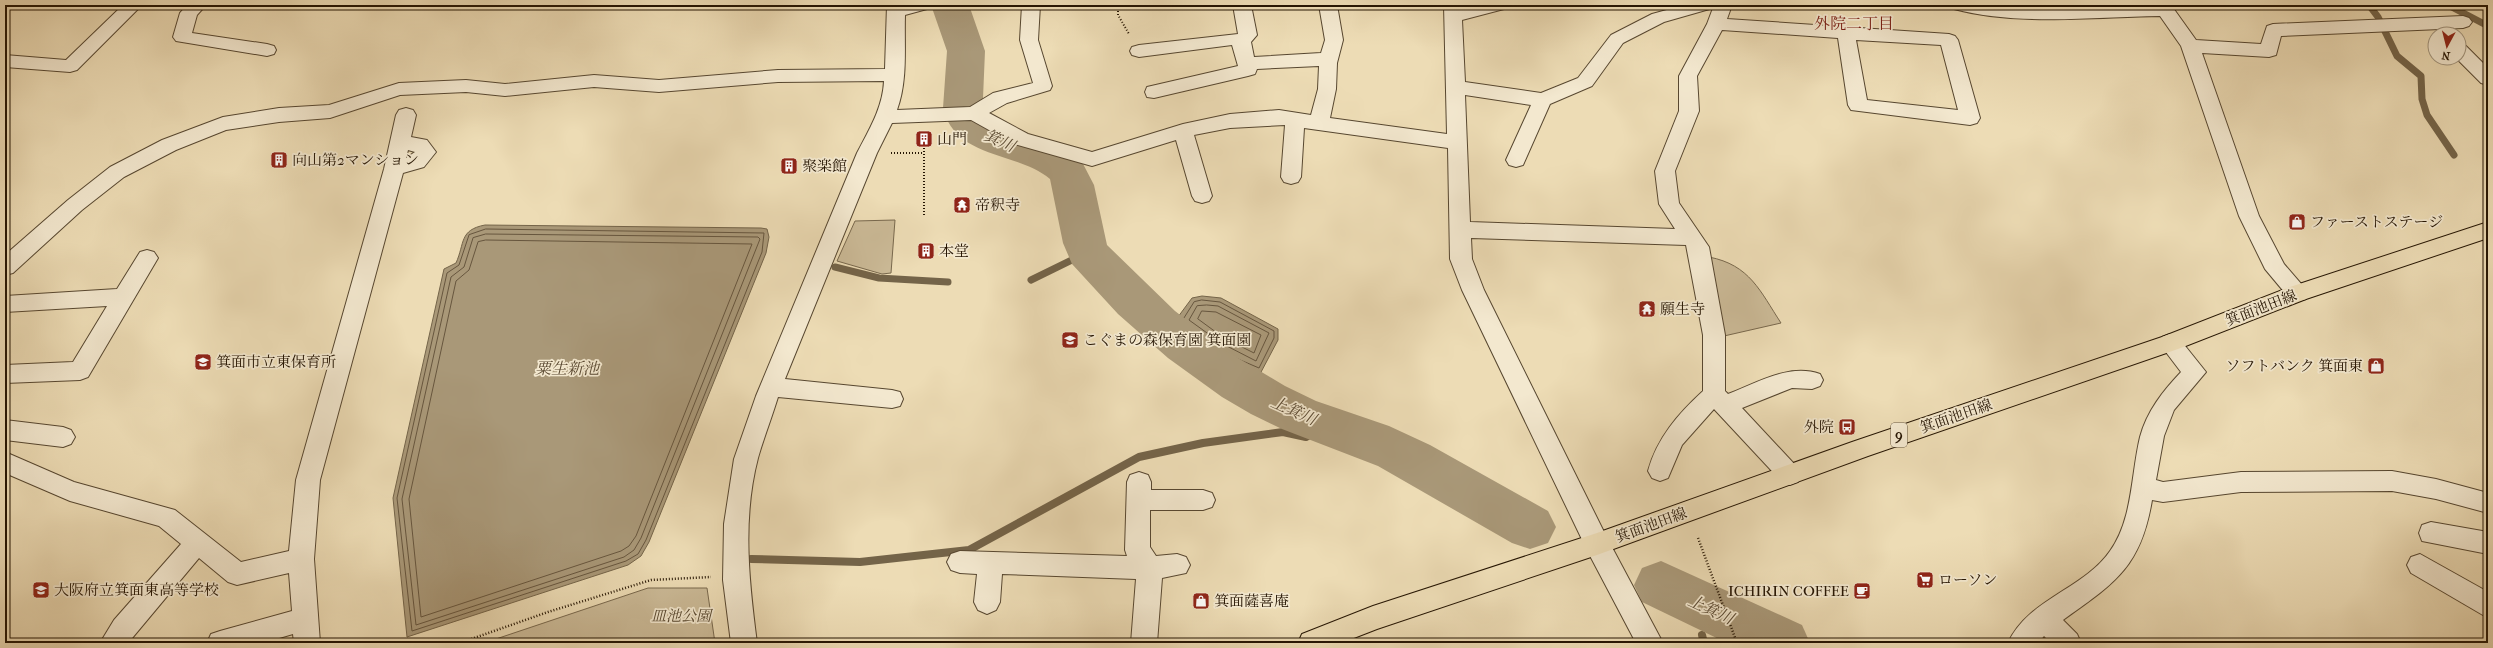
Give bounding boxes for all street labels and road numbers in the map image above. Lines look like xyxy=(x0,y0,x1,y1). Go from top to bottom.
street label: 箕面池田線 xyxy=(2223,286,2299,330)
street label: 箕面池田線 xyxy=(1918,395,1994,437)
road number: 9 xyxy=(1891,423,1907,447)
street label: 箕面池田線 xyxy=(1613,504,1689,546)

